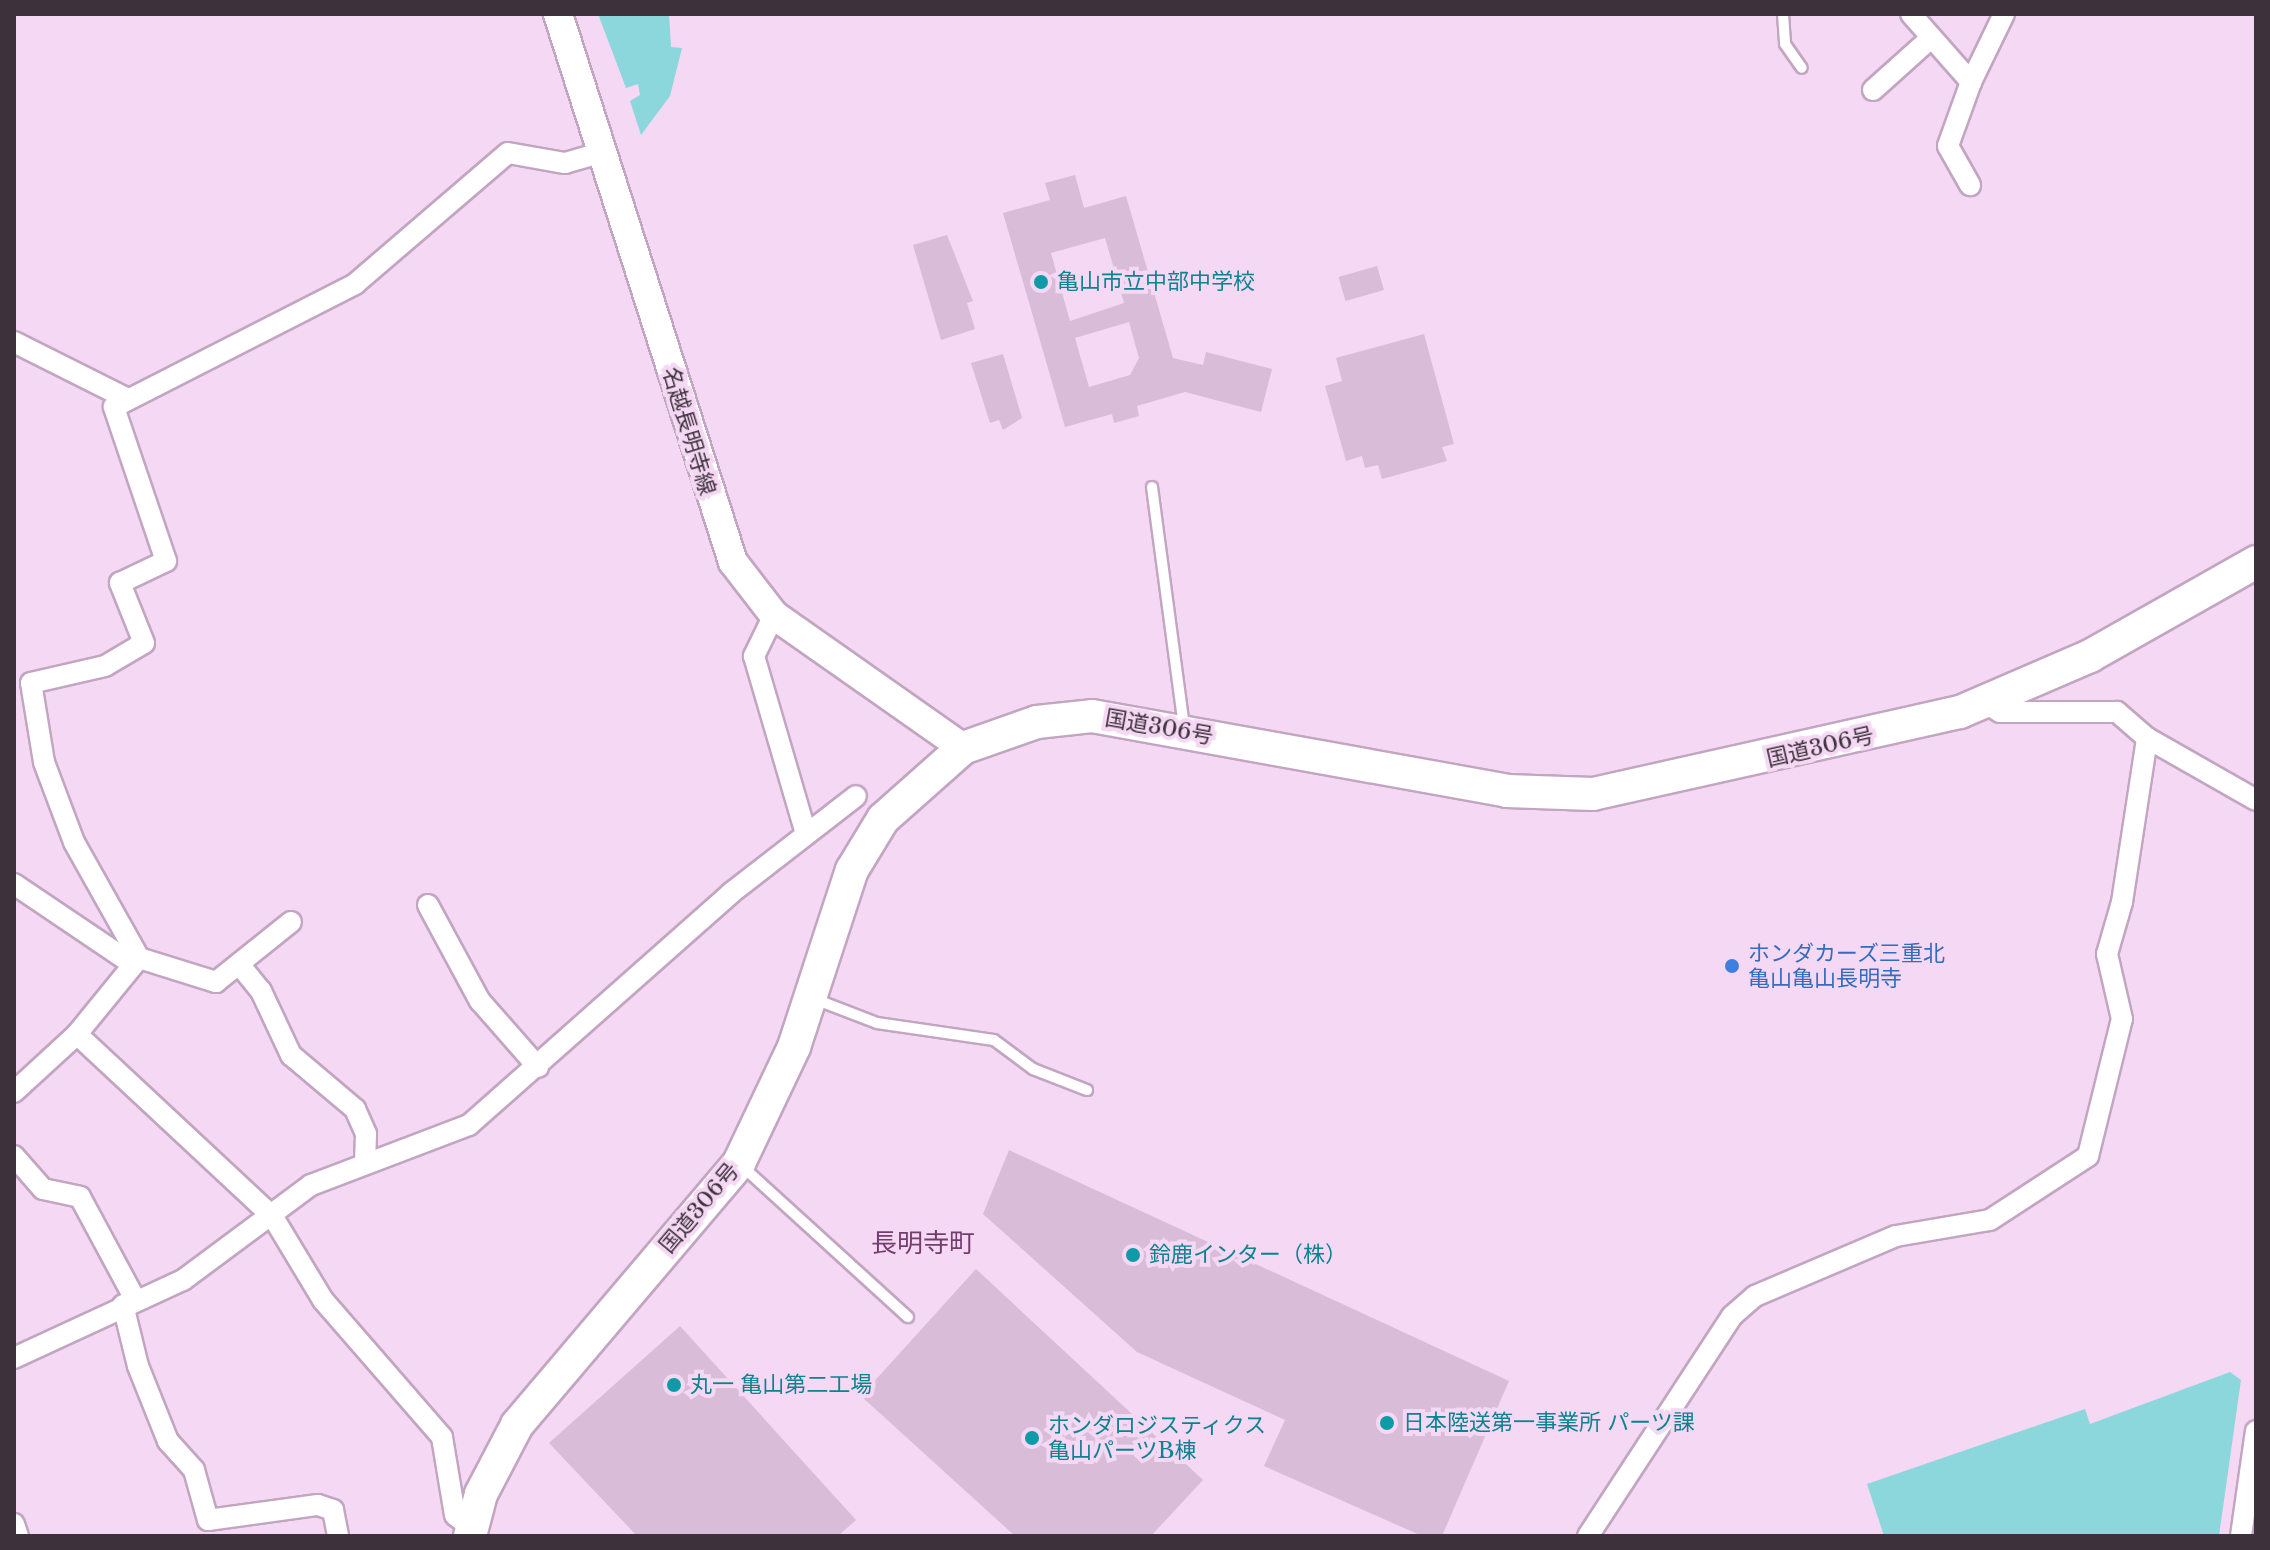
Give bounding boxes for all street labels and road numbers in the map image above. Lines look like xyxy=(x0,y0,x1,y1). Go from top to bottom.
street label: 名越長明寺線 xyxy=(657,364,721,498)
street label: 国道306号 xyxy=(1103,705,1215,749)
street label: 国道306号 xyxy=(1764,722,1876,772)
street label: 国道306号 xyxy=(654,1158,744,1258)

